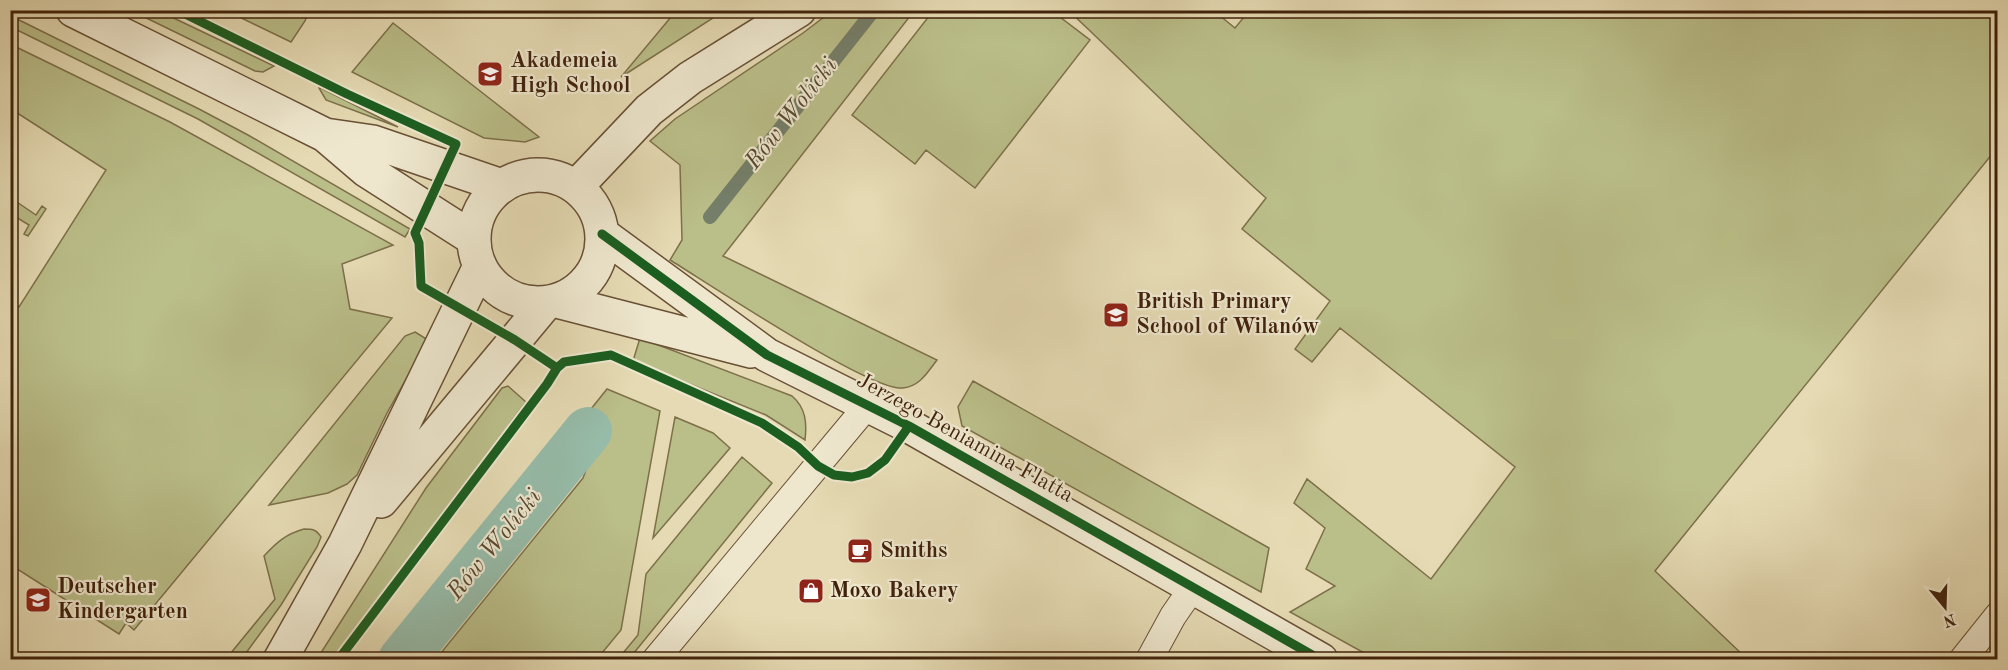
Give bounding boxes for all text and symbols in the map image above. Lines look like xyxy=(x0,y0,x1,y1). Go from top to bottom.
place label: Akademeia High School xyxy=(510,50,631,97)
water label: Rów Wolicki xyxy=(741,54,843,175)
school or university icon: Akademeia High School xyxy=(475,59,505,89)
place label: British Primary School of Wilanów xyxy=(1136,291,1319,338)
school or university icon: British Primary School of Wilanów xyxy=(1101,300,1131,330)
street label: Jerzego Beniamina Flatta xyxy=(853,369,1077,507)
water label: Rów Wolicki xyxy=(443,485,547,605)
cafe icon: Smiths xyxy=(845,536,875,566)
place label: Smiths xyxy=(880,540,948,562)
place label: Deutscher Kindergarten xyxy=(57,576,188,623)
shop icon: Moxo Bakery xyxy=(796,576,826,606)
north arrow xyxy=(1915,577,1975,637)
place label: Moxo Bakery xyxy=(830,580,959,602)
school or university icon: Deutscher Kindergarten xyxy=(23,585,53,615)
text: N xyxy=(1940,610,1958,629)

